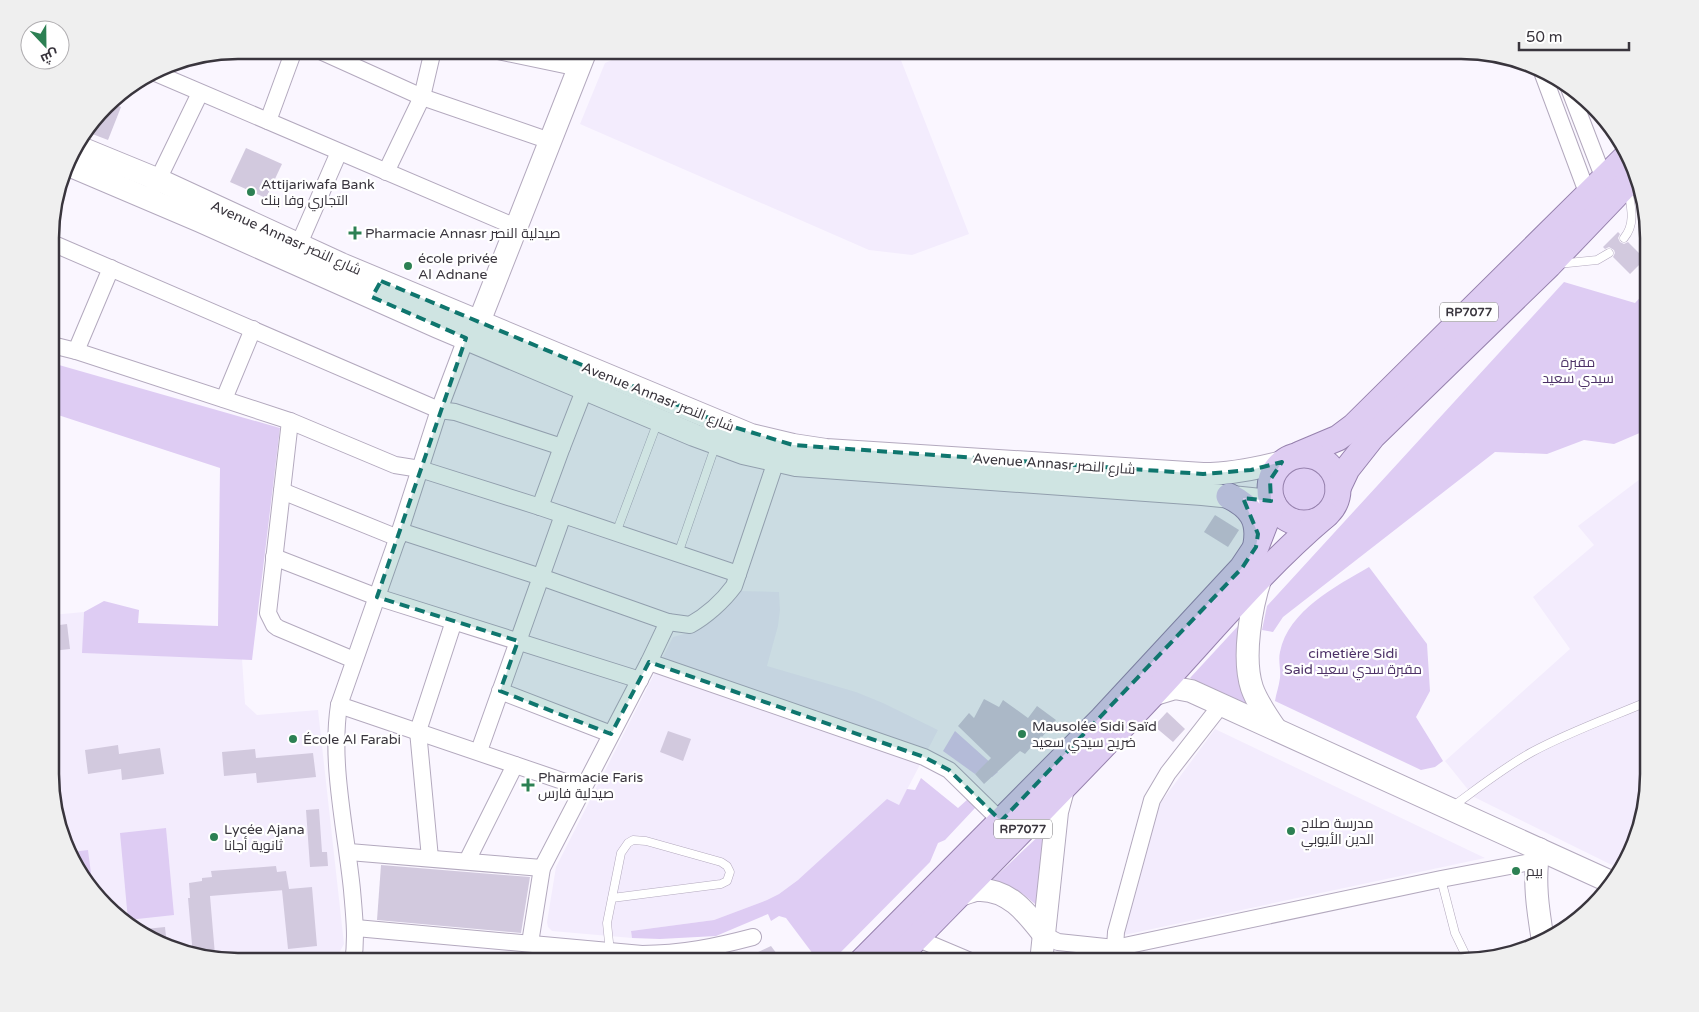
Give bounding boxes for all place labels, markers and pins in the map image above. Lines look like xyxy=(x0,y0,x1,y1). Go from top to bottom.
place label: Attijariwafa Bank التجاري وفا بنك xyxy=(261,176,375,212)
marker: Attijariwafa Bank التجاري وفا بنك xyxy=(245,186,257,198)
place label: Pharmacie Annasr صيدلية النصر xyxy=(365,225,561,242)
marker: Pharmacie Annasr صيدلية النصر xyxy=(349,227,361,239)
place label: école privée Al Adnane xyxy=(418,250,498,283)
marker: école privée Al Adnane xyxy=(402,260,414,272)
place label: Mausolée Sidi Saïd ضريح سيدي سعيد xyxy=(1032,718,1157,754)
marker: Mausolée Sidi Saïd ضريح سيدي سعيد xyxy=(1016,728,1028,740)
place label: École Al Farabi xyxy=(303,731,401,748)
marker: École Al Farabi xyxy=(287,733,299,745)
place label: Pharmacie Faris صيدلية فارس xyxy=(538,769,643,802)
marker: Pharmacie Faris صيدلية فارس xyxy=(522,779,534,791)
place label: مدرسة صلاح الدين الأيوبي xyxy=(1301,815,1374,851)
place label: Lycée Ajana ثانوية أجانا xyxy=(224,821,305,854)
marker: مدرسة صلاح الدين الأيوبي xyxy=(1285,825,1297,837)
marker: Lycée Ajana ثانوية أجانا xyxy=(208,831,220,843)
place label: بيم xyxy=(1526,863,1543,881)
marker: بيم xyxy=(1510,865,1522,877)

